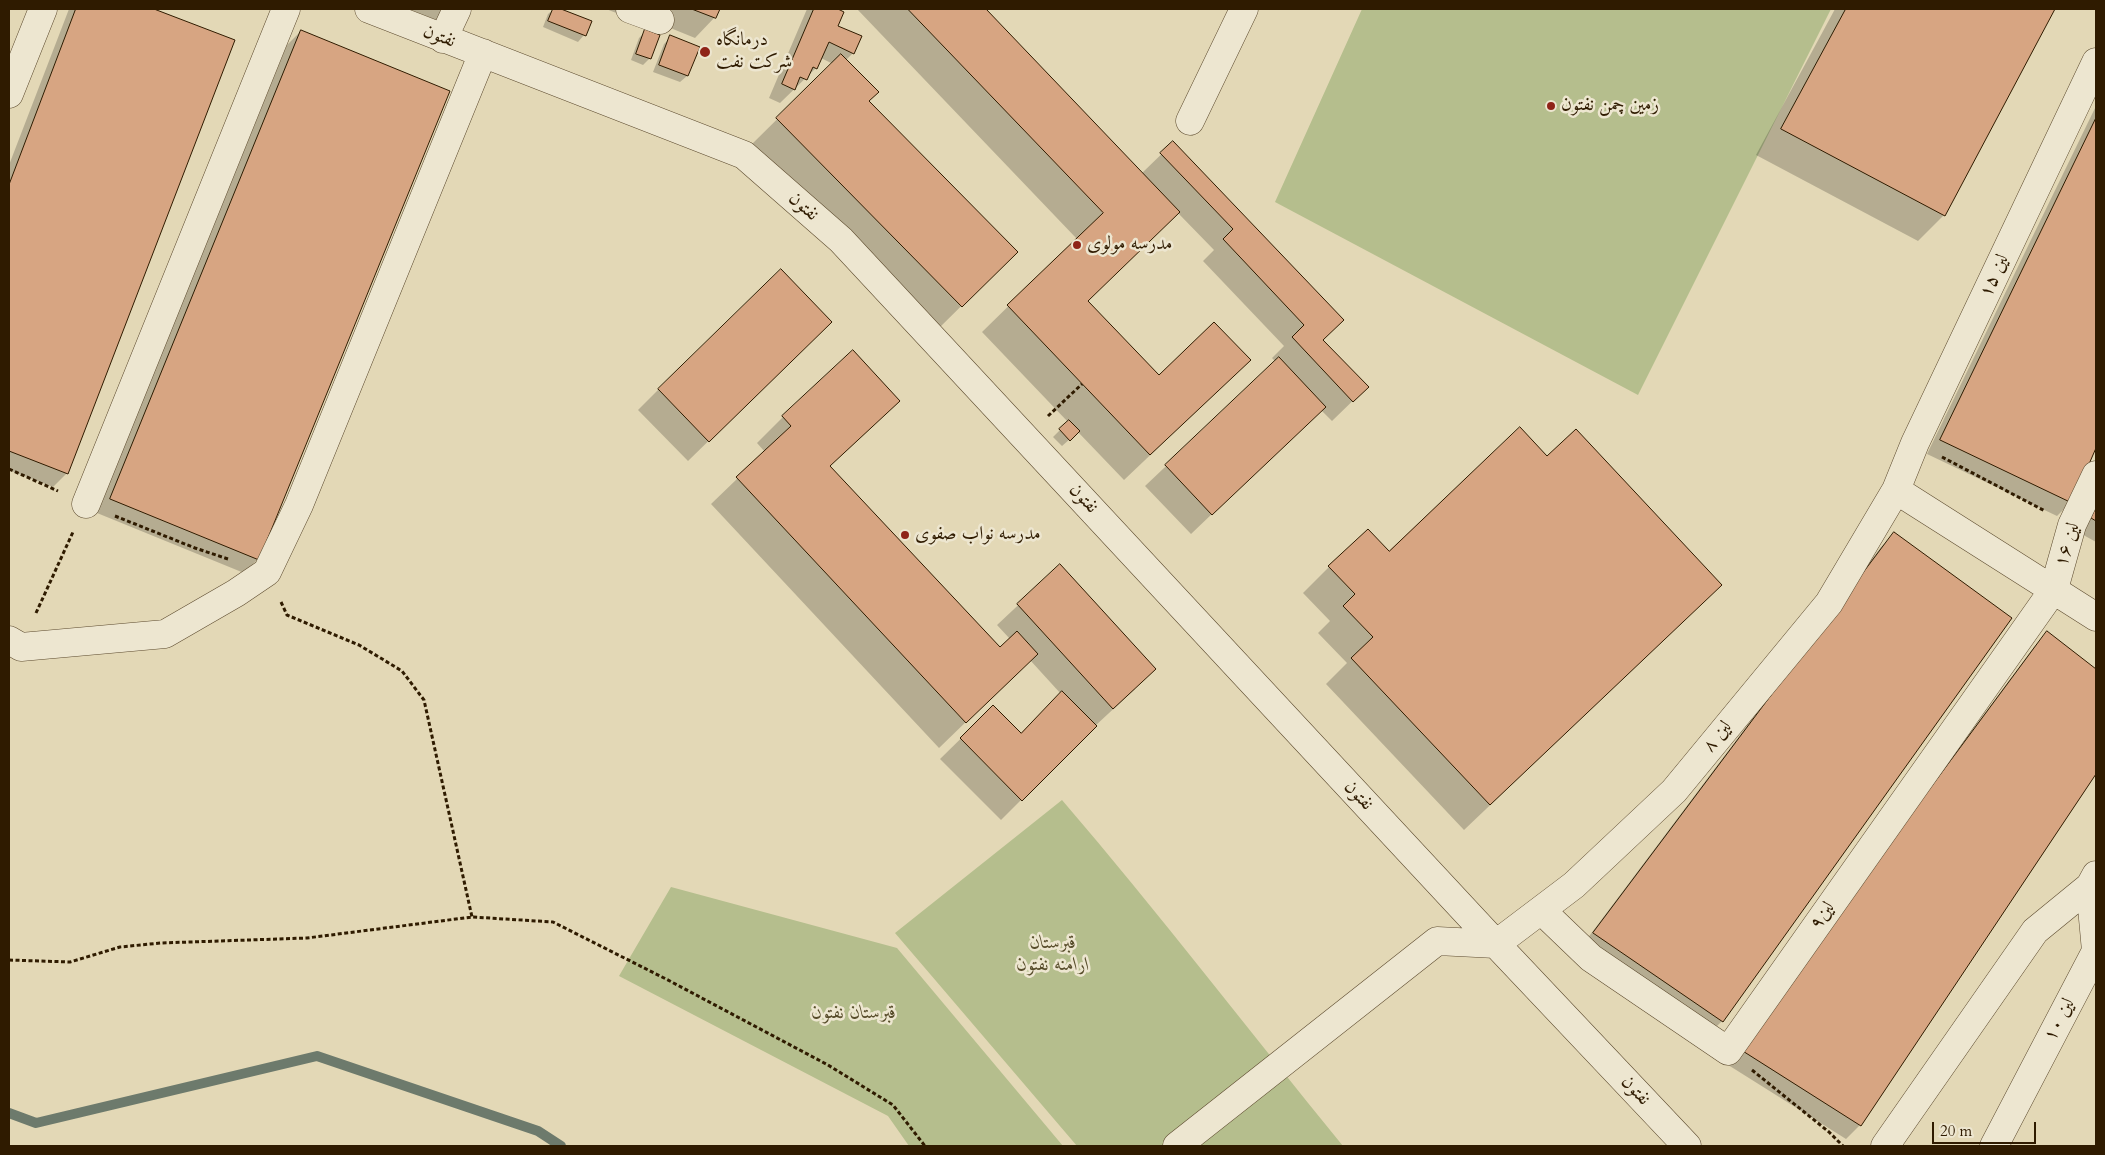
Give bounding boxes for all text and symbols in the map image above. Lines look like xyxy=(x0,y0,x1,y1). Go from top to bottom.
street label: نفتون xyxy=(420,20,458,54)
place label: درمانگاه شرکت نفت xyxy=(716,30,792,74)
marker: درمانگاه شرکت نفت xyxy=(698,45,712,59)
place label: زمین چمن نفتون xyxy=(1561,95,1659,117)
marker: زمین چمن نفتون xyxy=(1545,100,1557,112)
street label: نفتون xyxy=(783,188,823,226)
place label: مدرسه مولوی xyxy=(1087,234,1172,256)
marker: مدرسه مولوی xyxy=(1071,239,1083,251)
street label: لین ۱۵ xyxy=(1975,251,2015,301)
street label: نفتون xyxy=(1063,479,1103,519)
street label: لین ۱۶ xyxy=(2050,520,2086,570)
place label: مدرسه نواب صفوی xyxy=(915,524,1041,546)
marker: مدرسه نواب صفوی xyxy=(899,529,911,541)
street label: لین ۸ xyxy=(1698,717,1738,757)
street label: نفتون xyxy=(1338,776,1378,816)
street label: لین۹ xyxy=(1805,898,1841,934)
park label: قبرستان ارامنه نفتون xyxy=(1016,933,1090,977)
street label: لین ۱۰ xyxy=(2039,995,2081,1045)
park label: قبرستان نفتون xyxy=(812,1003,896,1025)
street label: نفتون xyxy=(1615,1071,1655,1111)
scale bar xyxy=(1935,1112,2039,1144)
text: 20 m xyxy=(1940,1121,1972,1141)

